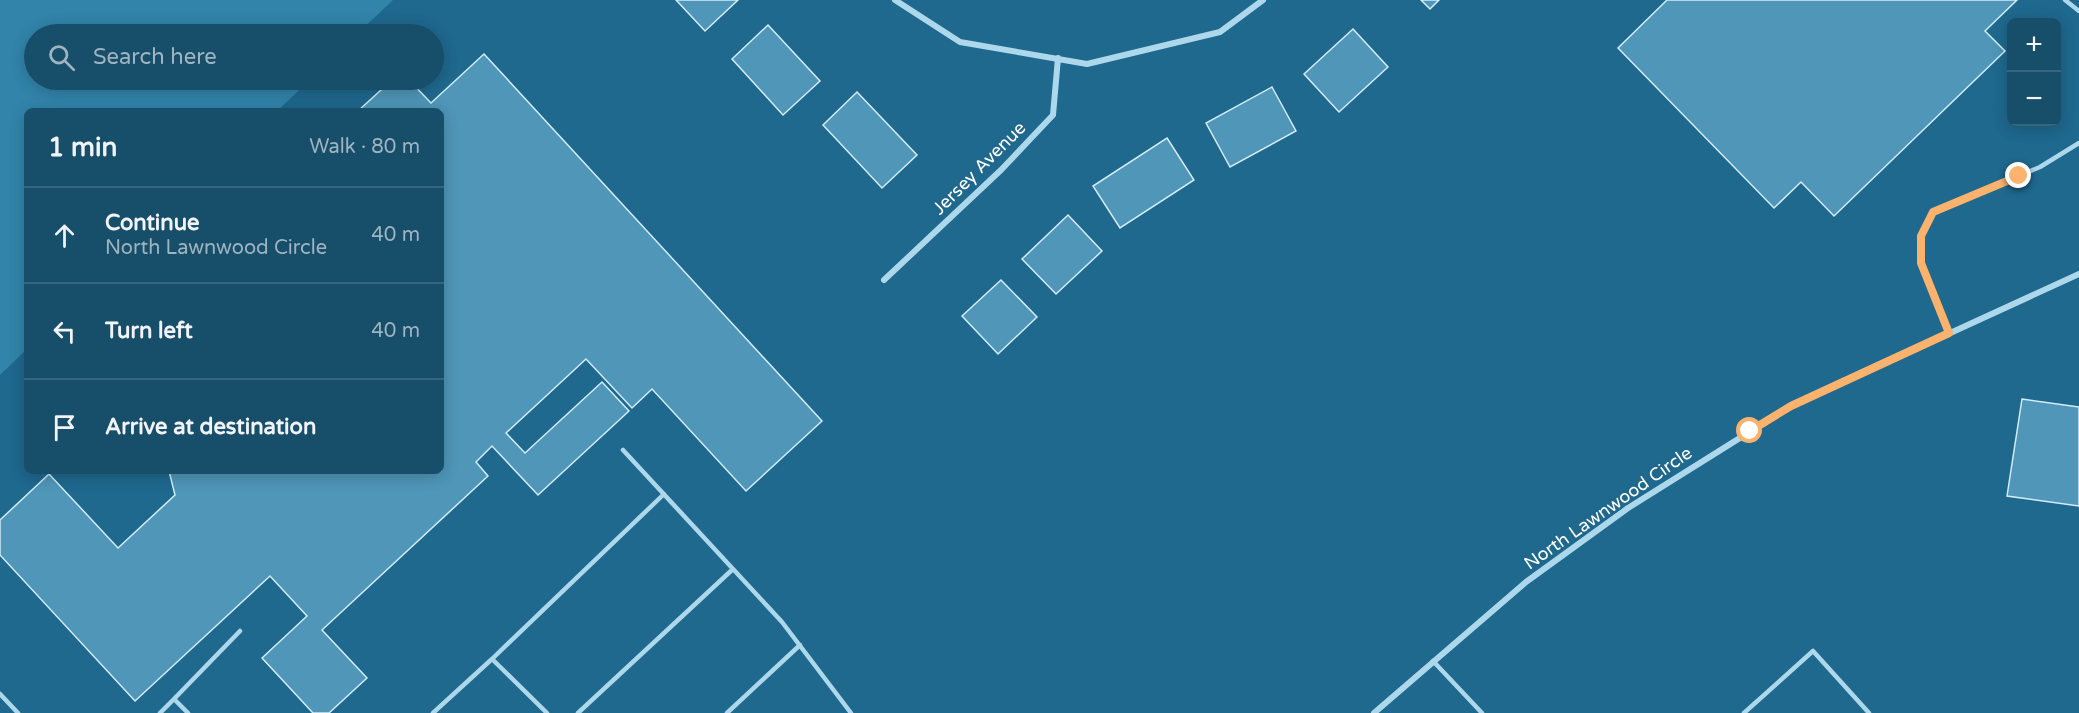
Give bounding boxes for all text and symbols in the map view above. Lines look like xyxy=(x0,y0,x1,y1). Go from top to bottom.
map controls xyxy=(2007,18,2061,126)
button: + xyxy=(2007,18,2061,72)
search box xyxy=(24,24,444,90)
icon: search xyxy=(45,41,78,74)
text: Search here xyxy=(93,44,217,70)
button: − xyxy=(2007,72,2061,126)
street label: Jersey Avenue xyxy=(928,117,1030,219)
text: 1 min xyxy=(48,132,117,163)
text: Walk · 80 m xyxy=(309,135,420,159)
route end xyxy=(2005,162,2031,188)
text: Continue xyxy=(105,210,200,236)
icon: ahead xyxy=(48,219,81,252)
text: 40 m xyxy=(371,223,420,247)
text: North Lawnwood Circle xyxy=(105,236,327,260)
icon: left xyxy=(48,315,81,348)
text: Turn left xyxy=(105,318,193,344)
text: 40 m xyxy=(371,319,420,343)
icon: arrive xyxy=(48,411,81,444)
text: Arrive at destination xyxy=(105,414,316,440)
route start xyxy=(1736,417,1762,443)
street label: North Lawnwood Circle xyxy=(1520,442,1696,574)

